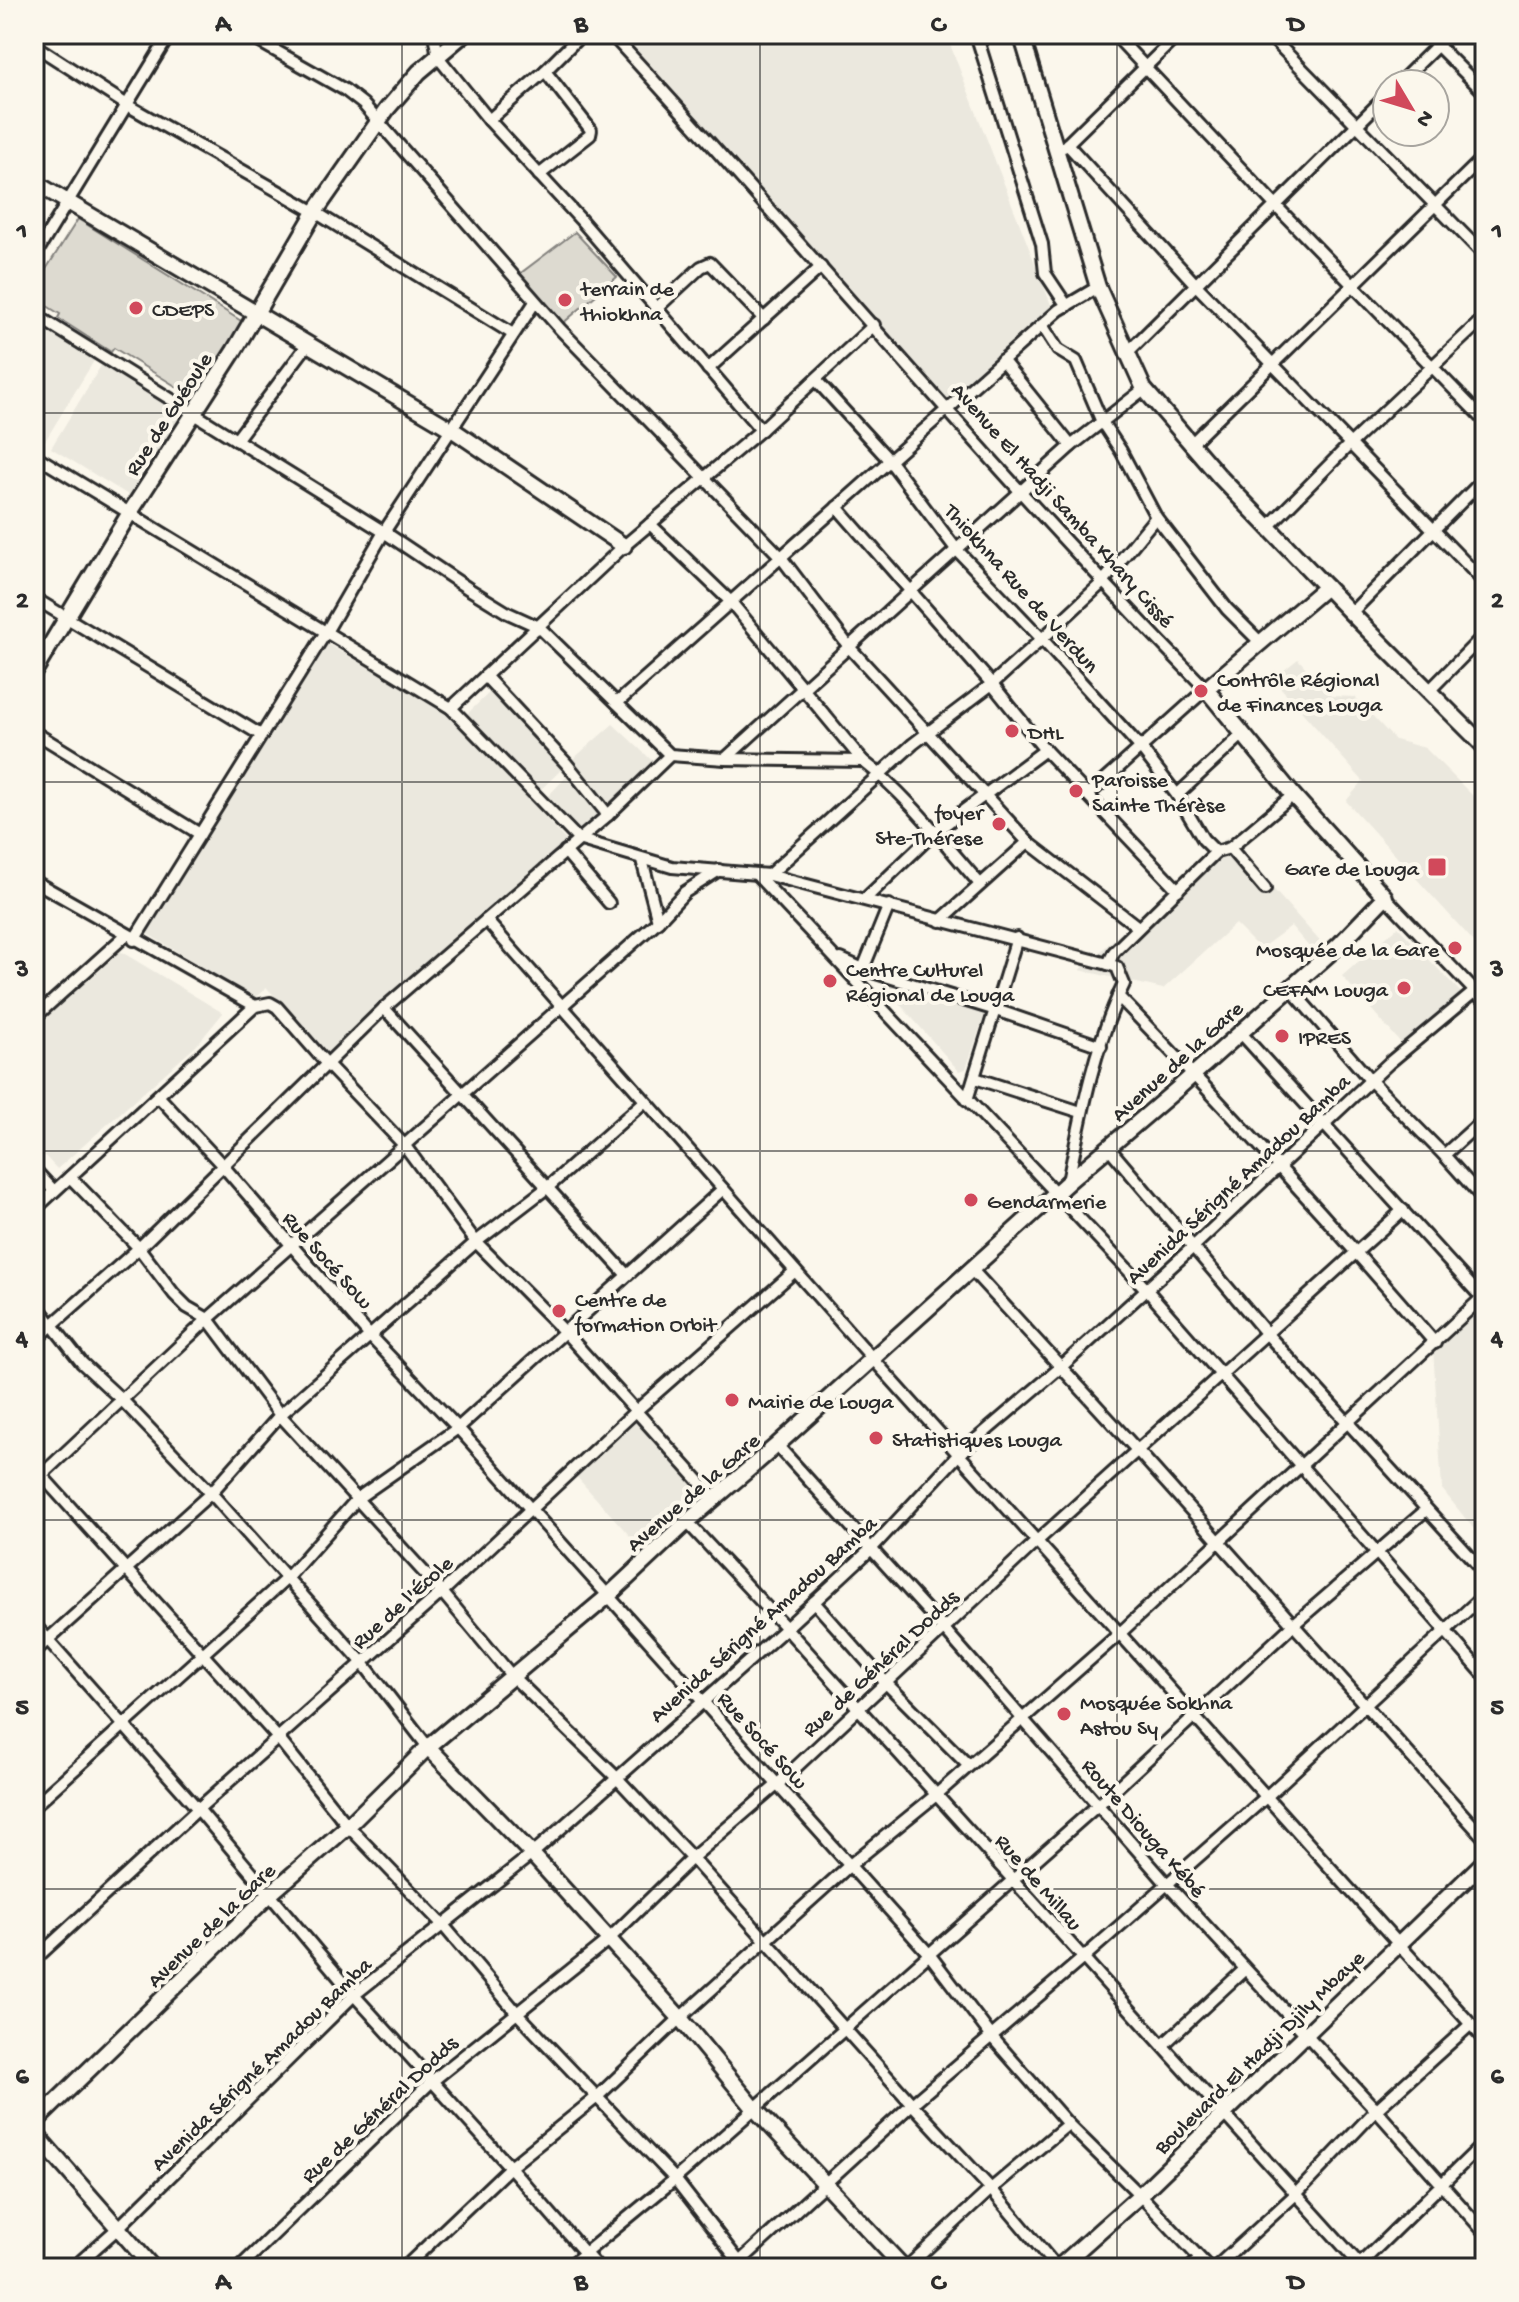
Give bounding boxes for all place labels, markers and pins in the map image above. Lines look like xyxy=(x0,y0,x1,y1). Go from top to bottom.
place label: terrain de thiokhna xyxy=(579,278,674,329)
marker: terrain de thiokhna xyxy=(556,291,574,309)
marker: CDEPS xyxy=(127,299,145,317)
place label: CDEPS xyxy=(152,299,215,325)
place label: Contrôle Régional de Finances Louga xyxy=(1217,669,1383,720)
marker: Contrôle Régional de Finances Louga xyxy=(1192,682,1210,700)
marker: DHL xyxy=(1003,722,1021,740)
place label: DHL xyxy=(1026,722,1064,748)
place label: Paroisse Sainte Thérèse xyxy=(1091,769,1226,820)
marker: Paroisse Sainte Thérèse xyxy=(1067,782,1085,800)
place label: foyer Ste-Thérese xyxy=(875,802,985,853)
marker: foyer Ste-Thérese xyxy=(990,815,1008,833)
marker: Gare de Louga xyxy=(1426,856,1448,878)
place label: Gare de Louga xyxy=(1285,858,1420,884)
place label: Mosquée de la Gare xyxy=(1256,939,1440,965)
marker: Mosquée de la Gare xyxy=(1446,939,1464,957)
place label: Centre Culturel Régional de Louga xyxy=(846,959,1015,1010)
marker: Centre Culturel Régional de Louga xyxy=(821,972,839,990)
place label: CEFAM Louga xyxy=(1263,979,1389,1005)
marker: CEFAM Louga xyxy=(1395,979,1413,997)
marker: IPRES xyxy=(1273,1027,1291,1045)
place label: IPRES xyxy=(1298,1027,1352,1053)
marker: Gendarmerie xyxy=(962,1191,980,1209)
place label: Gendarmerie xyxy=(987,1191,1107,1217)
place label: Centre de formation Orbit xyxy=(574,1289,718,1340)
marker: Centre de formation Orbit xyxy=(550,1302,568,1320)
marker: Mairie de Louga xyxy=(723,1391,741,1409)
place label: Mairie de Louga xyxy=(748,1391,894,1417)
marker: Statistiques Louga xyxy=(867,1429,885,1447)
place label: Statistiques Louga xyxy=(892,1429,1062,1455)
place label: Mosquée Sokhna Astou Sy xyxy=(1080,1692,1233,1743)
marker: Mosquée Sokhna Astou Sy xyxy=(1055,1705,1073,1723)

